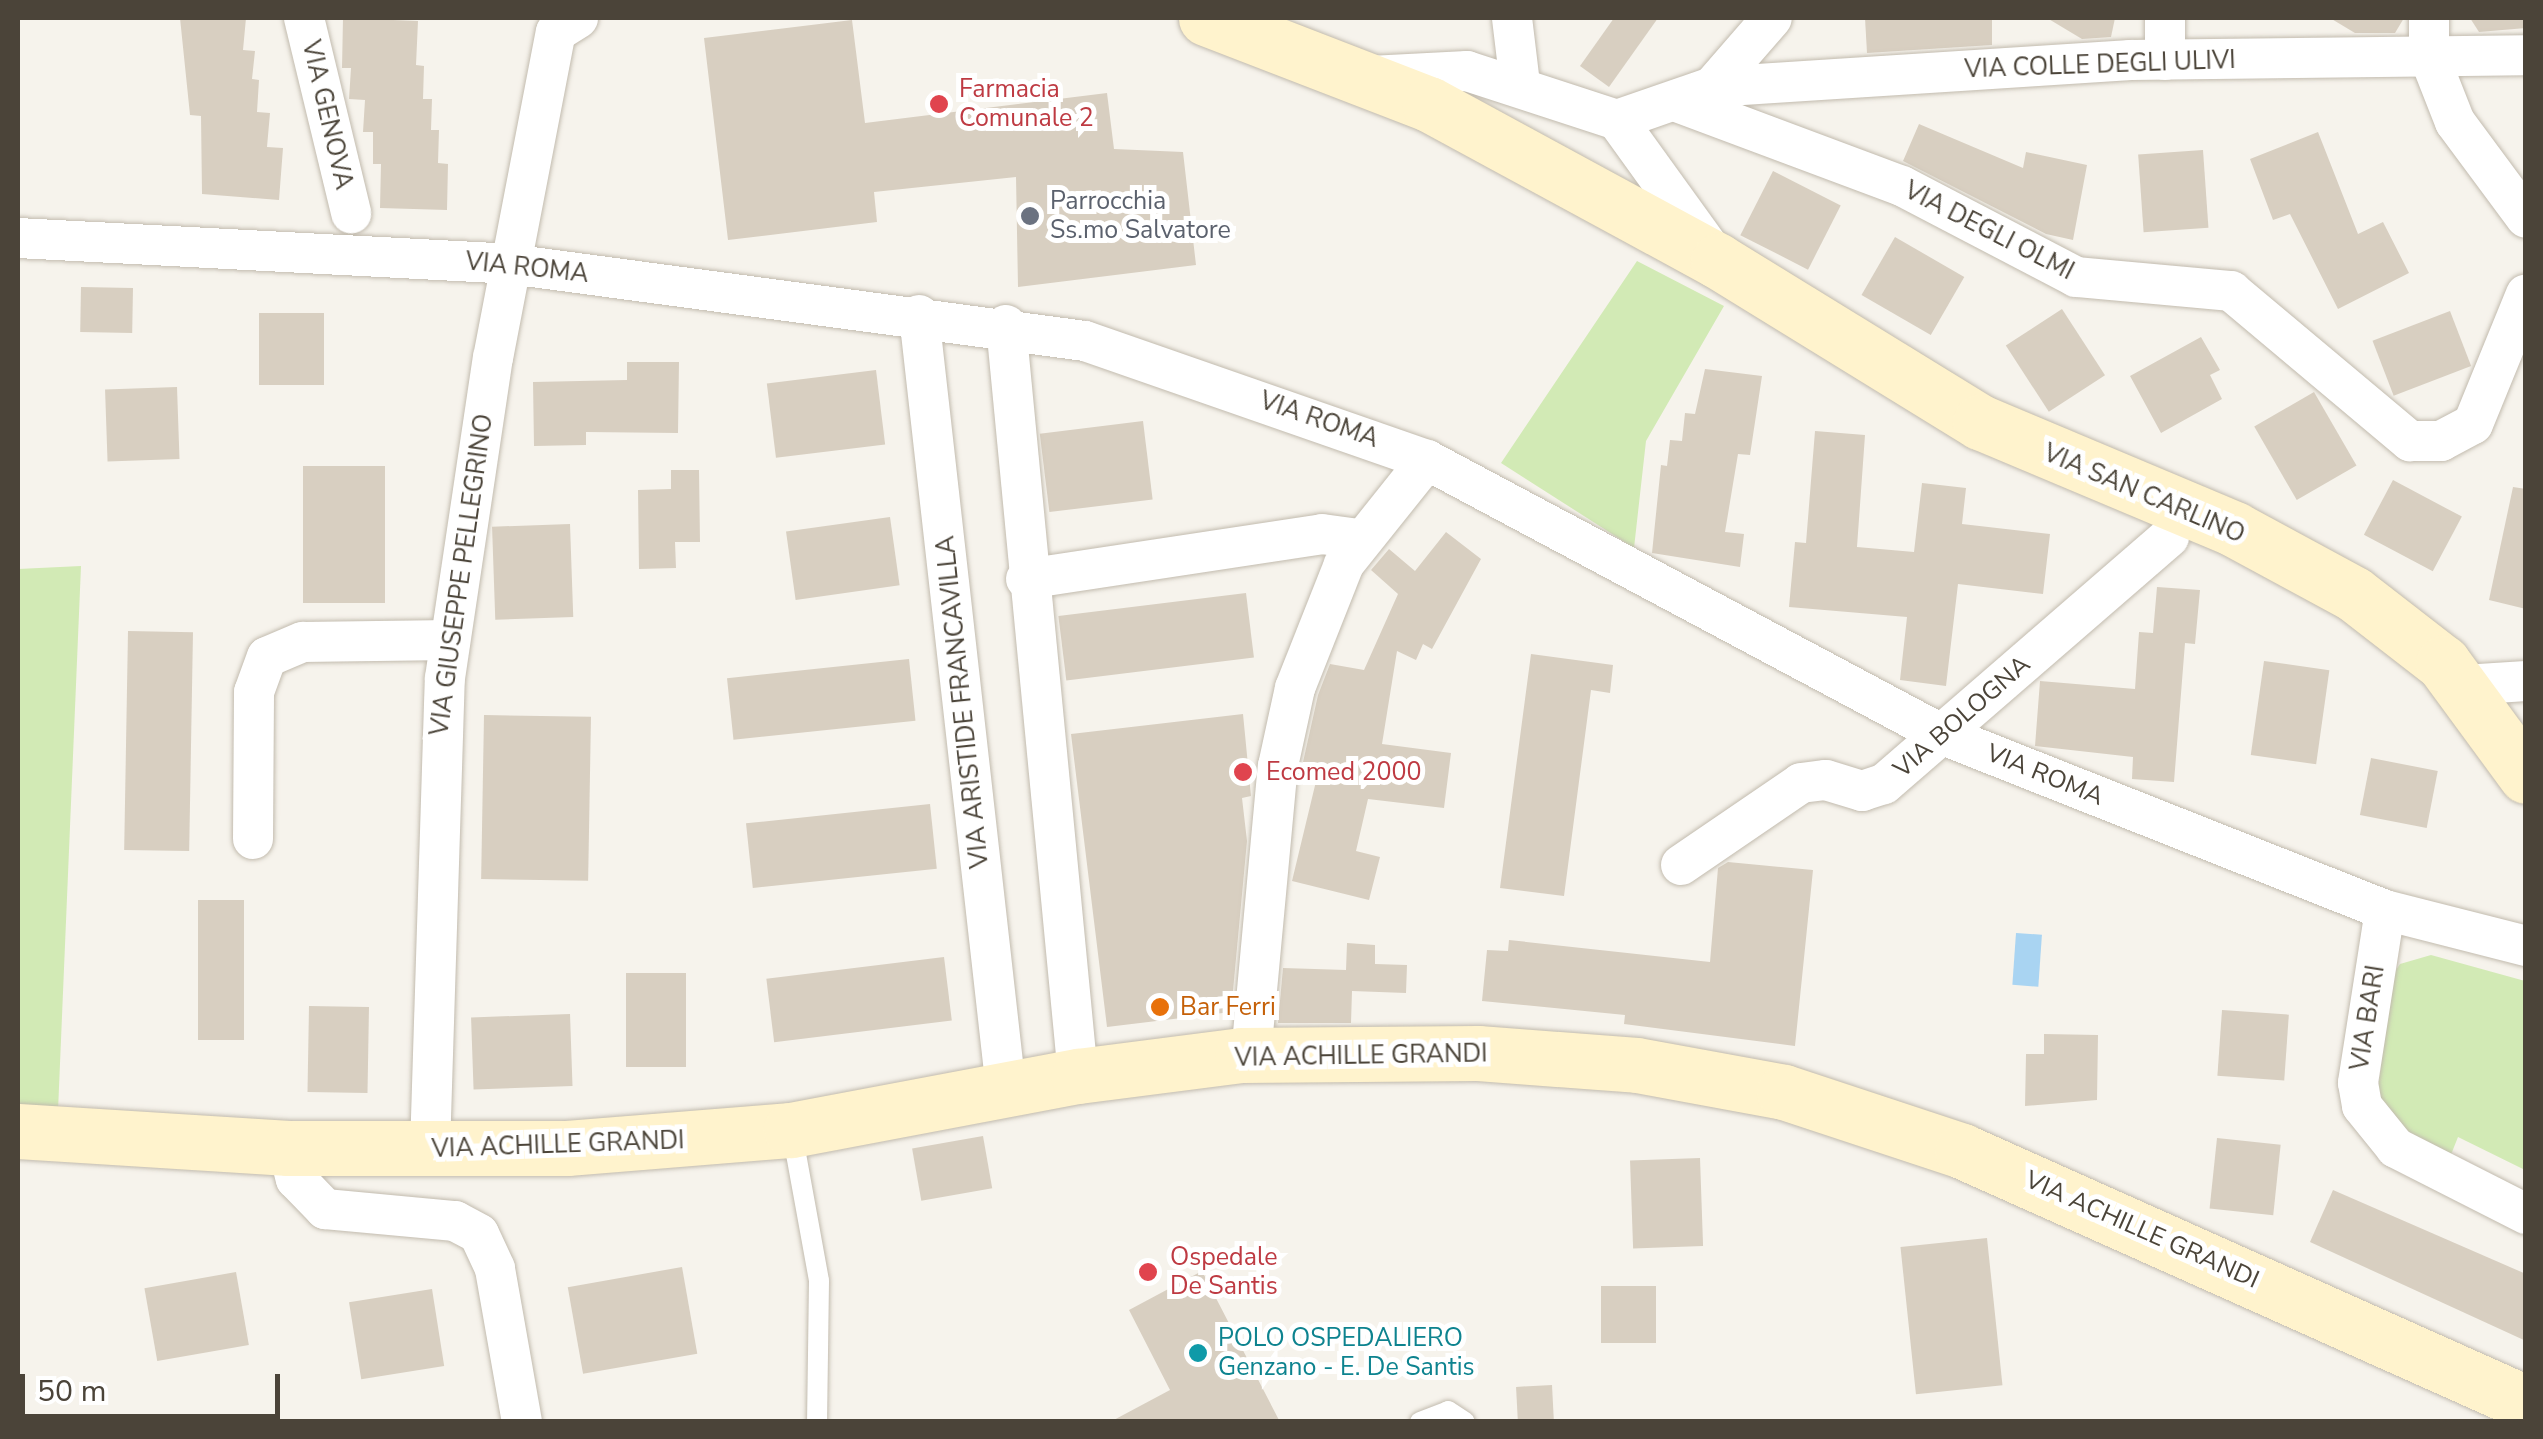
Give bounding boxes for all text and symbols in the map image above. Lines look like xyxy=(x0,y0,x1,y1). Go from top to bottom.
street label: VIA GENOVA xyxy=(295,37,359,193)
street label: VIA COLLE DEGLI ULIVI xyxy=(1964,45,2236,85)
place label: Farmacia Comunale 2 xyxy=(959,75,1094,134)
marker: Farmacia Comunale 2 xyxy=(928,93,950,115)
street label: VIA DEGLI OLMI xyxy=(1899,175,2079,287)
place label: Parrocchia Ss.mo Salvatore xyxy=(1050,187,1231,246)
marker: Parrocchia Ss.mo Salvatore xyxy=(1019,205,1041,227)
street label: VIA ROMA xyxy=(464,247,590,289)
street label: VIA ROMA xyxy=(1256,386,1382,454)
street label: VIA GIUSEPPE PELLEGRINO xyxy=(425,412,499,738)
street label: VIA SAN CARLINO xyxy=(2039,438,2249,550)
street label: VIA ARISTIDE FRANCAVILLA xyxy=(931,534,995,870)
street label: VIA BOLOGNA xyxy=(1888,650,2036,784)
street label: VIA ROMA xyxy=(1982,738,2108,812)
place label: Ecomed 2000 xyxy=(1266,757,1421,787)
marker: Ecomed 2000 xyxy=(1230,759,1256,785)
street label: VIA BARI xyxy=(2345,963,2391,1073)
place label: Bar Ferri xyxy=(1180,992,1276,1022)
marker: Bar Ferri xyxy=(1149,996,1171,1018)
street label: VIA ACHILLE GRANDI xyxy=(1234,1039,1488,1073)
street label: VIA ACHILLE GRANDI xyxy=(431,1126,685,1164)
street label: VIA ACHILLE GRANDI xyxy=(2020,1165,2264,1295)
place label: Ospedale De Santis xyxy=(1170,1243,1278,1302)
marker: Ospedale De Santis xyxy=(1135,1259,1161,1285)
place label: POLO OSPEDALIERO Genzano - E. De Santis xyxy=(1218,1324,1475,1383)
marker: POLO OSPEDALIERO Genzano - E. De Santis xyxy=(1187,1342,1209,1364)
scale bar xyxy=(25,1354,285,1416)
text: 50 m xyxy=(37,1371,106,1412)

